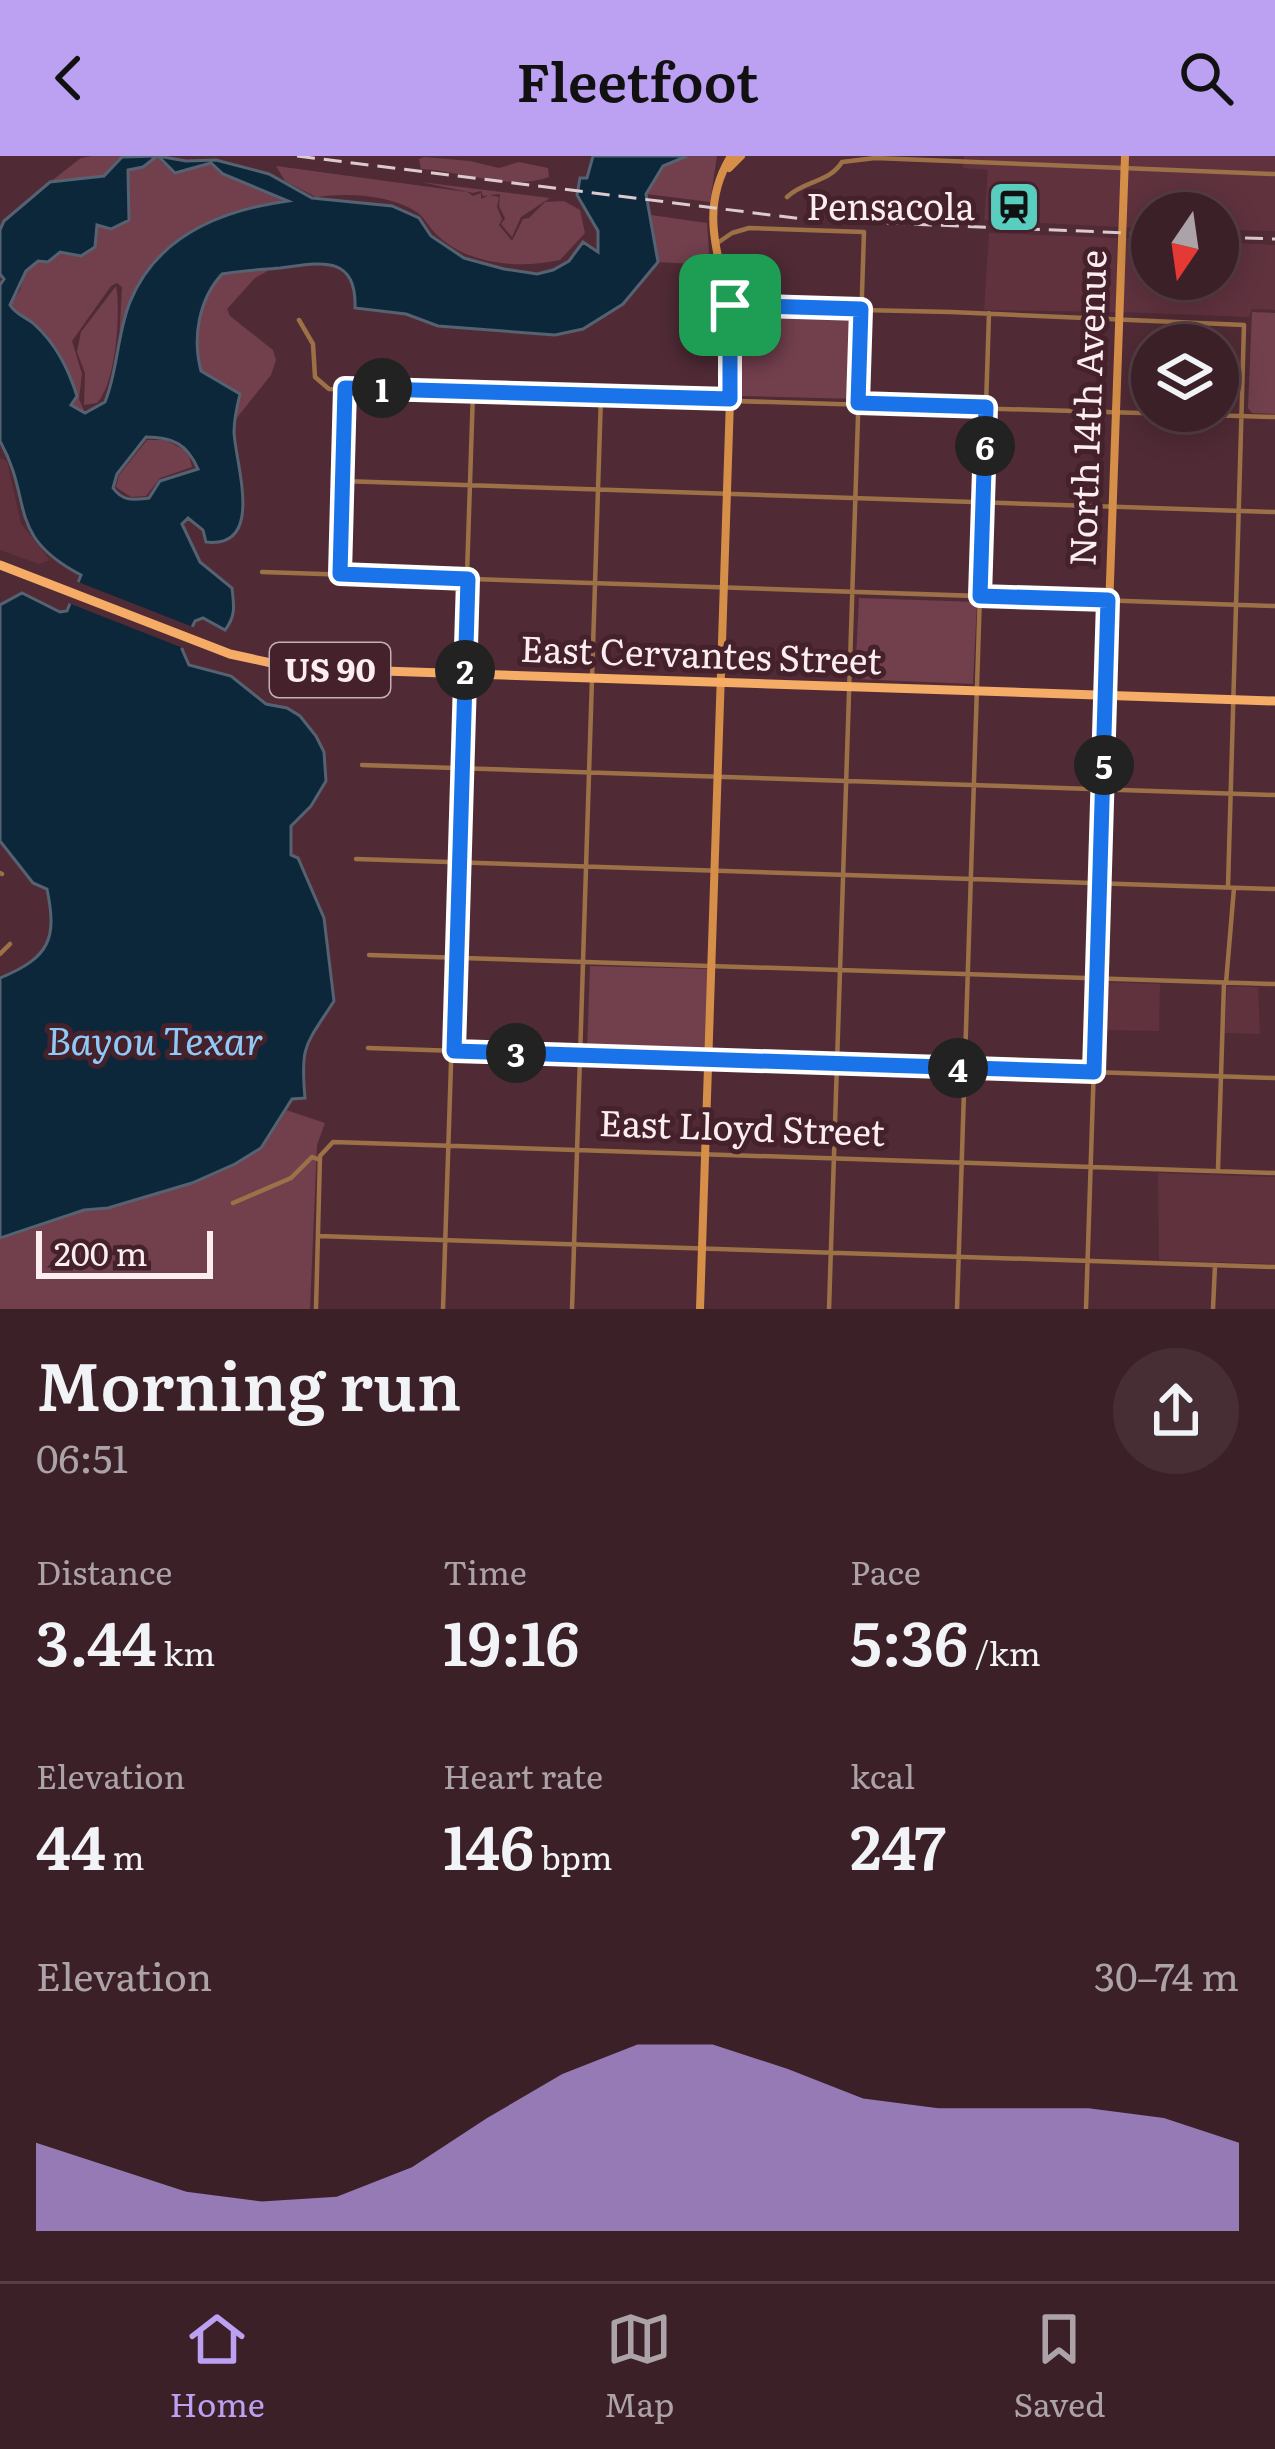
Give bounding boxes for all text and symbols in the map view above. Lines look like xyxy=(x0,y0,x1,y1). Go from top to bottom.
text: Fleetfoot xyxy=(516,38,759,119)
icon: back xyxy=(36,45,102,111)
icon: search xyxy=(1173,45,1239,111)
place label: Pensacola xyxy=(806,178,976,231)
station icon: Pensacola xyxy=(986,179,1042,235)
north arrow xyxy=(1131,192,1239,300)
map controls xyxy=(1131,192,1239,432)
street label: North 14th Avenue xyxy=(1053,249,1118,567)
pin xyxy=(679,254,781,356)
icon: arrive xyxy=(697,272,763,338)
button: layers xyxy=(1131,324,1239,432)
pin: 1 xyxy=(352,358,412,418)
text: 1 xyxy=(375,363,389,412)
pin: 6 xyxy=(955,416,1015,476)
text: 6 xyxy=(975,421,995,470)
street label: East Cervantes Street xyxy=(519,620,883,685)
pin: 2 xyxy=(435,640,495,700)
road number: US 90 xyxy=(270,643,390,697)
text: 2 xyxy=(456,645,474,694)
pin: 5 xyxy=(1074,735,1134,795)
text: 5 xyxy=(1095,740,1113,789)
water label: Bayou Texar xyxy=(46,1009,264,1067)
pin: 3 xyxy=(486,1023,546,1083)
text: 3 xyxy=(507,1028,525,1077)
pin: 4 xyxy=(928,1038,988,1098)
text: 4 xyxy=(948,1043,968,1092)
street label: East Lloyd Street xyxy=(598,1094,887,1157)
scale bar xyxy=(36,1225,213,1278)
text: 200 m xyxy=(54,1227,148,1276)
text: Morning run xyxy=(36,1333,461,1431)
button: share xyxy=(1113,1348,1239,1474)
text: 06:51 xyxy=(36,1427,128,1485)
text: Distance xyxy=(36,1546,172,1595)
text: Time xyxy=(443,1546,527,1595)
text: Pace xyxy=(850,1546,921,1595)
text: 3.44 xyxy=(36,1595,157,1684)
text: 19:16 xyxy=(443,1595,579,1684)
text: 5:36 xyxy=(850,1595,968,1684)
text: km xyxy=(157,1627,215,1676)
text: /km xyxy=(968,1627,1041,1676)
text: Elevation xyxy=(36,1750,185,1799)
text: Heart rate xyxy=(443,1750,603,1799)
text: kcal xyxy=(850,1750,915,1799)
text: 44 xyxy=(36,1799,106,1888)
text: 146 xyxy=(443,1799,534,1888)
text: 247 xyxy=(850,1799,946,1888)
text: m xyxy=(106,1831,144,1880)
text: bpm xyxy=(534,1831,613,1880)
text: Elevation xyxy=(36,1945,212,2003)
text: 30–74 m xyxy=(1094,1945,1239,2003)
tab: Home xyxy=(170,2306,265,2427)
tab: Map xyxy=(604,2306,674,2427)
tab: Saved xyxy=(1014,2306,1105,2427)

